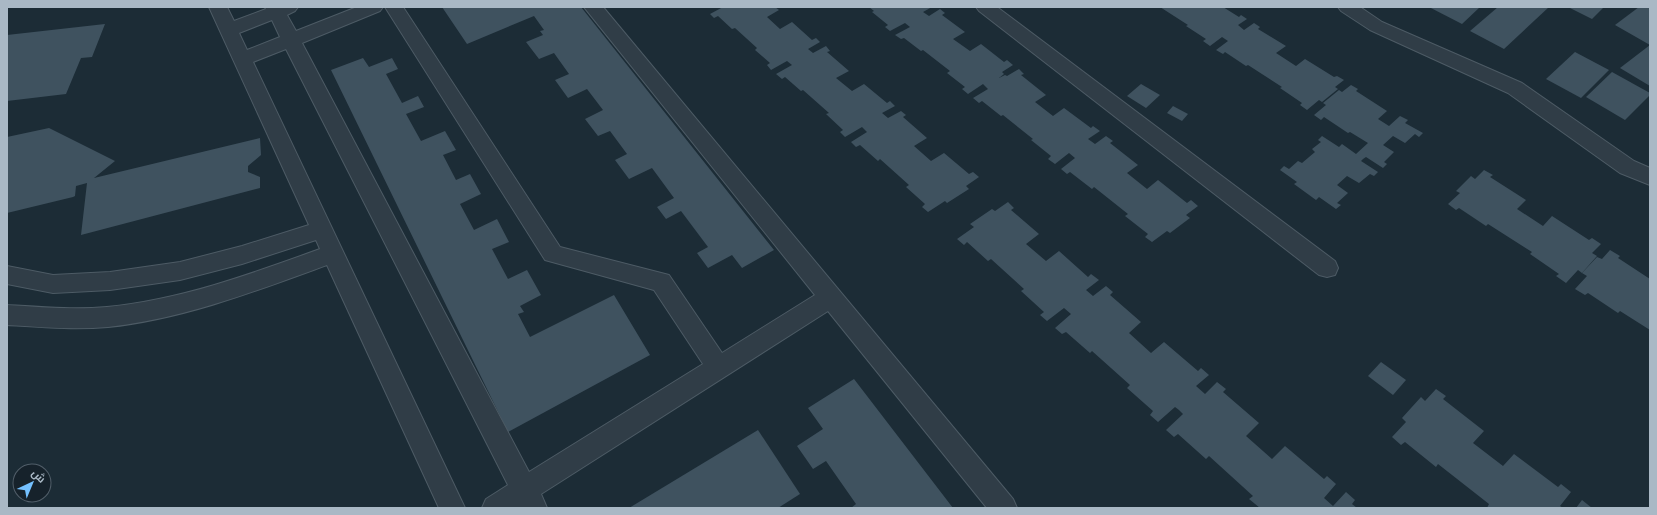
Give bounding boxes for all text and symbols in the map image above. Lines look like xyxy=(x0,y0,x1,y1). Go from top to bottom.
north arrow xyxy=(12,463,52,503)
text: ش xyxy=(29,467,48,486)

